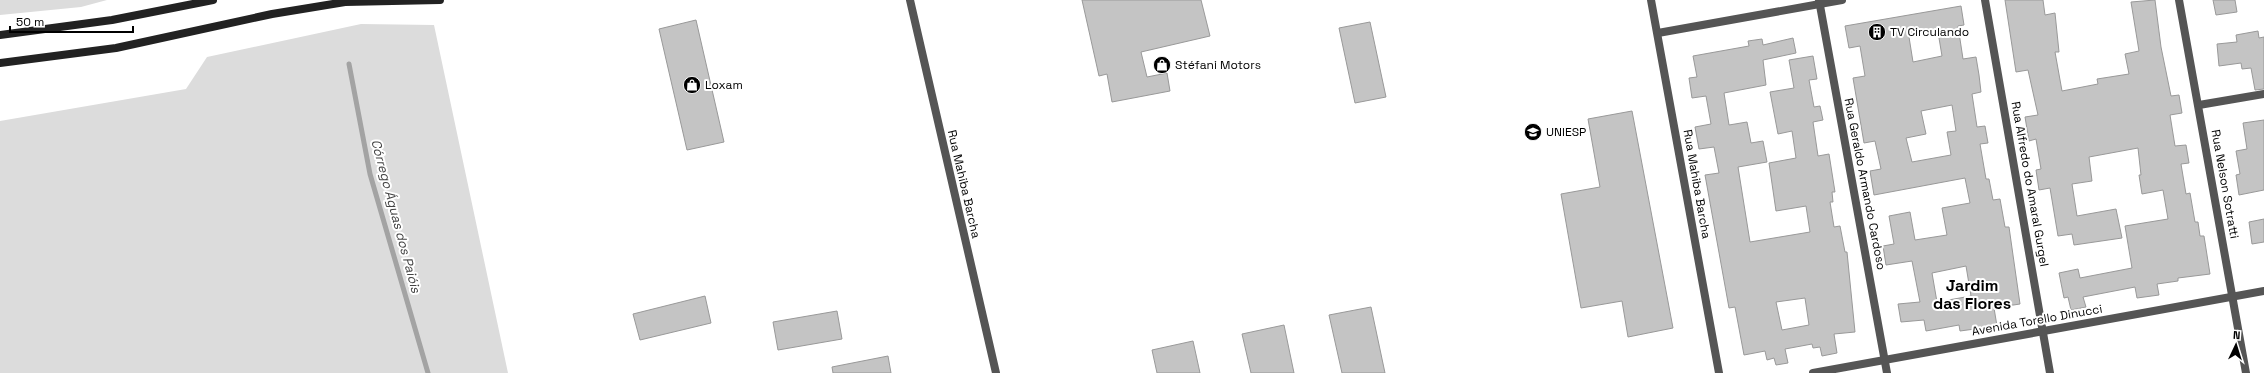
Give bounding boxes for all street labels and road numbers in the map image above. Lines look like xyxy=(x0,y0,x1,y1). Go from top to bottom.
street label: Rua Geraldo Armando Cardoso xyxy=(1840,97,1890,271)
street label: Rua Alfredo do Amaral Gurgel xyxy=(2008,100,2052,268)
street label: Rua Mahiba Barcha xyxy=(944,128,984,240)
street label: Rua Mahiba Barcha xyxy=(1680,128,1715,240)
street label: Rua Nelson Sotratti xyxy=(2208,128,2242,240)
street label: Avenida Torello Dinucci xyxy=(1970,301,2104,339)

